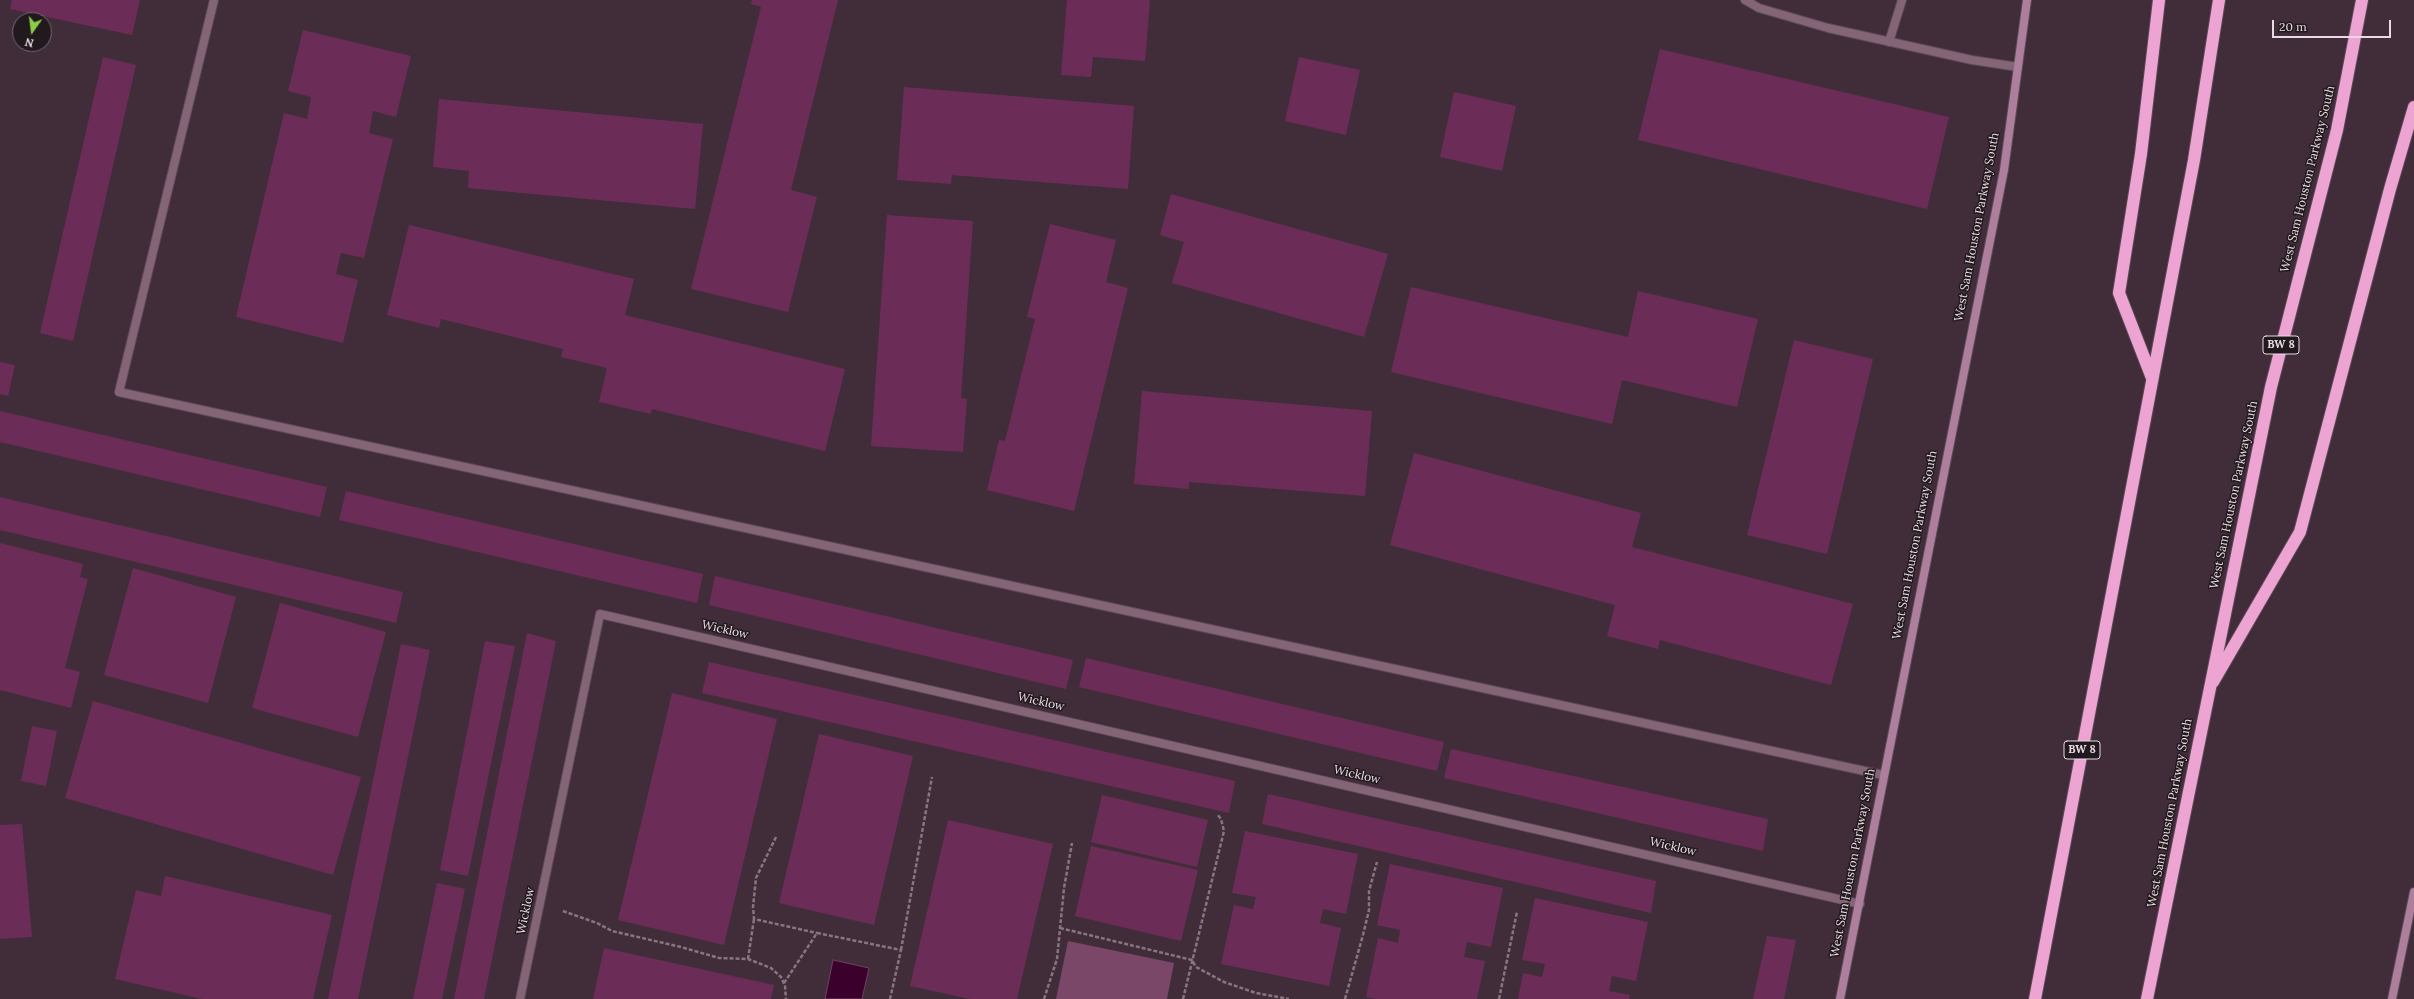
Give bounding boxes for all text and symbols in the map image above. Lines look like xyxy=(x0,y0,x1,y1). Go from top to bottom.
north arrow xyxy=(12,12,52,52)
scale bar xyxy=(2274,12,2393,38)
text: 20 m xyxy=(2279,19,2307,34)
text: N xyxy=(24,35,35,50)
street label: West Sam Houston Parkway South xyxy=(2278,84,2338,274)
street label: West Sam Houston Parkway South xyxy=(1952,131,2002,323)
road number: BW 8 xyxy=(2263,336,2299,354)
street label: West Sam Houston Parkway South xyxy=(2207,400,2261,590)
street label: West Sam Houston Parkway South xyxy=(1890,449,1940,641)
street label: Wicklow xyxy=(700,618,750,642)
street label: Wicklow xyxy=(1016,690,1066,714)
street label: West Sam Houston Parkway South xyxy=(2145,717,2195,909)
road number: BW 8 xyxy=(2064,741,2100,759)
street label: Wicklow xyxy=(1332,763,1382,787)
street label: West Sam Houston Parkway South xyxy=(1828,767,1878,959)
street label: Wicklow xyxy=(1648,835,1698,859)
street label: Wicklow xyxy=(514,886,538,936)

